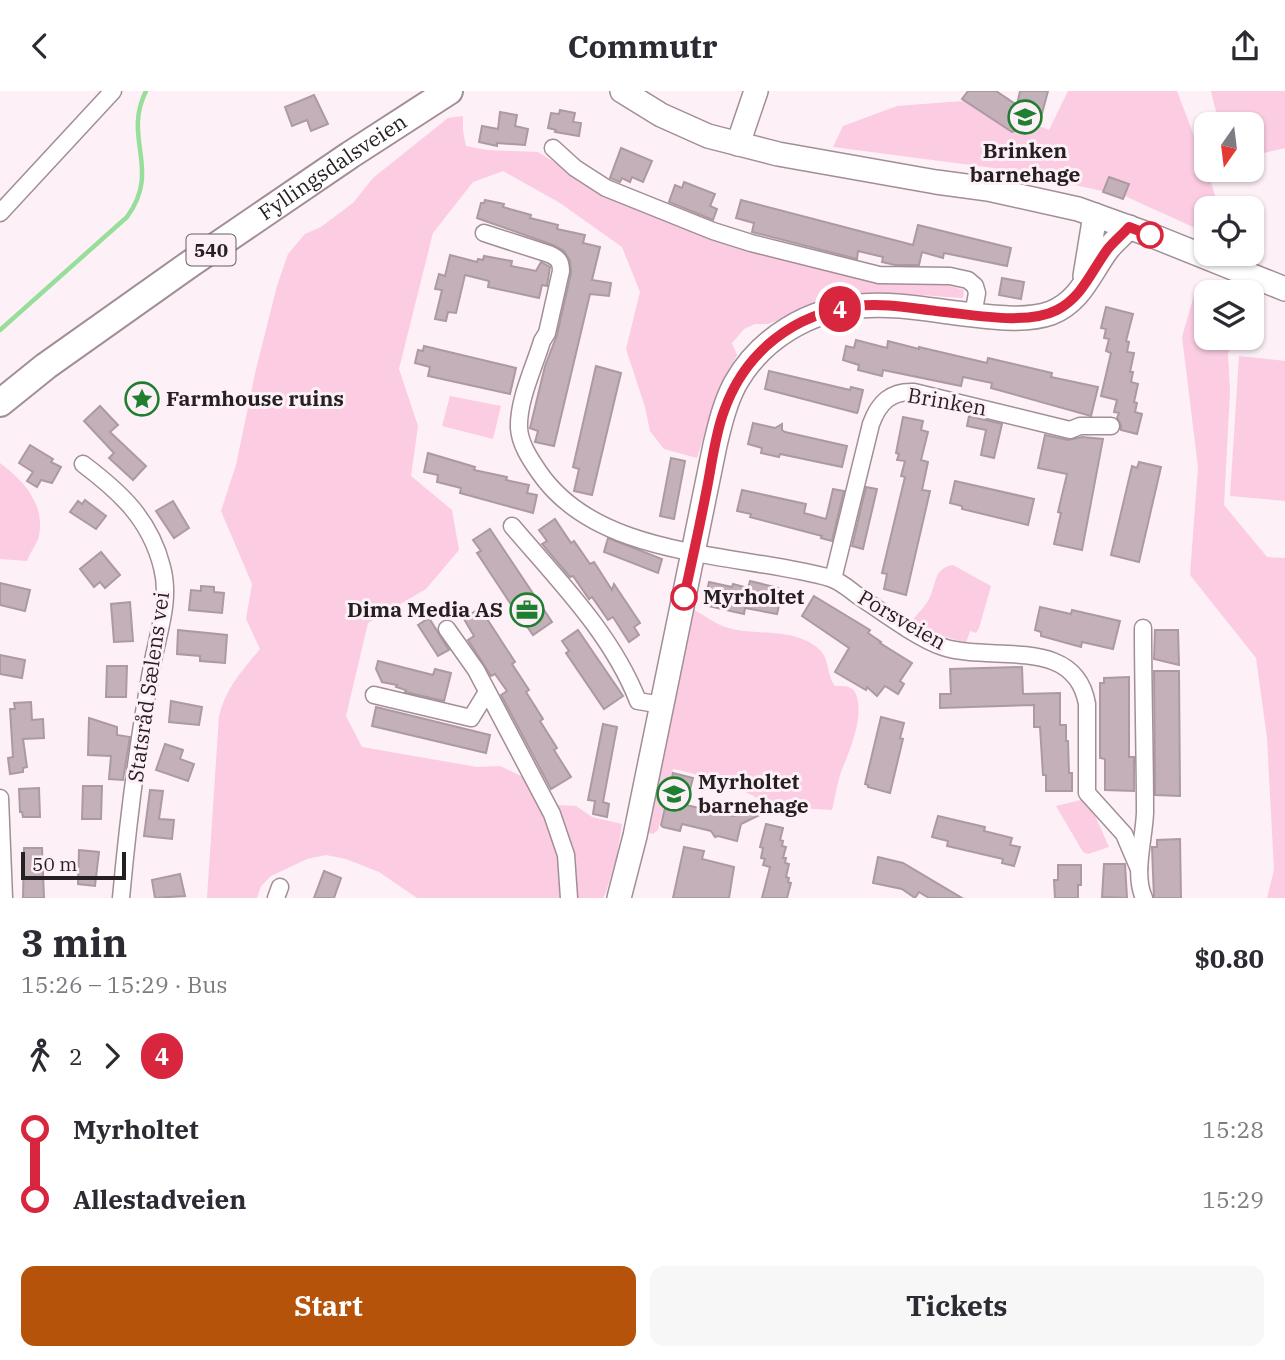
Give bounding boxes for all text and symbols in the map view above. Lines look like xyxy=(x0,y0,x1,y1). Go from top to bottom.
text: Commutr xyxy=(567,25,718,67)
icon: back xyxy=(21,27,59,65)
icon: share xyxy=(1226,27,1264,65)
school or university icon: Brinken barnehage xyxy=(1006,98,1044,136)
street label: Fyllingsdalsveien xyxy=(253,107,412,226)
north arrow xyxy=(1194,112,1264,182)
map controls xyxy=(1194,112,1264,350)
place label: Brinken barnehage xyxy=(970,136,1080,188)
button: locate xyxy=(1194,196,1264,266)
unlabelled marker xyxy=(1137,222,1163,248)
road number: 540 xyxy=(186,235,235,265)
button: layers xyxy=(1194,280,1264,350)
line badge: 4 xyxy=(817,286,863,332)
text: 4 xyxy=(833,293,847,325)
place icon: Farmhouse ruins xyxy=(123,380,161,418)
street label: Brinken xyxy=(905,380,989,422)
place label: Farmhouse ruins xyxy=(166,384,344,412)
place label: Myrholtet xyxy=(703,582,805,610)
street label: Porsveien xyxy=(853,583,952,656)
marker: Myrholtet xyxy=(671,584,697,610)
street label: Statsråd Sælens vei xyxy=(121,590,175,784)
office icon: Dima Media AS xyxy=(508,591,546,629)
place label: Dima Media AS xyxy=(347,595,503,623)
place label: Myrholtet barnehage xyxy=(698,767,809,819)
school or university icon: Myrholtet barnehage xyxy=(655,775,693,813)
scale bar xyxy=(21,849,126,881)
text: 50 m xyxy=(32,852,77,876)
text: 3 min xyxy=(21,918,127,967)
text: $0.80 xyxy=(1194,941,1264,975)
text: 15:26 – 15:29 · Bus xyxy=(21,969,228,999)
icon: walk xyxy=(21,1037,59,1075)
icon: forward xyxy=(93,1037,131,1075)
text: 4 xyxy=(155,1040,169,1072)
text: 2 xyxy=(69,1041,83,1071)
text: Myrholtet xyxy=(73,1112,199,1146)
text: 15:28 xyxy=(1202,1114,1264,1144)
text: Allestadveien xyxy=(73,1182,246,1216)
text: 15:29 xyxy=(1202,1184,1264,1214)
button: Start xyxy=(21,1266,636,1346)
button: Tickets xyxy=(650,1266,1264,1346)

